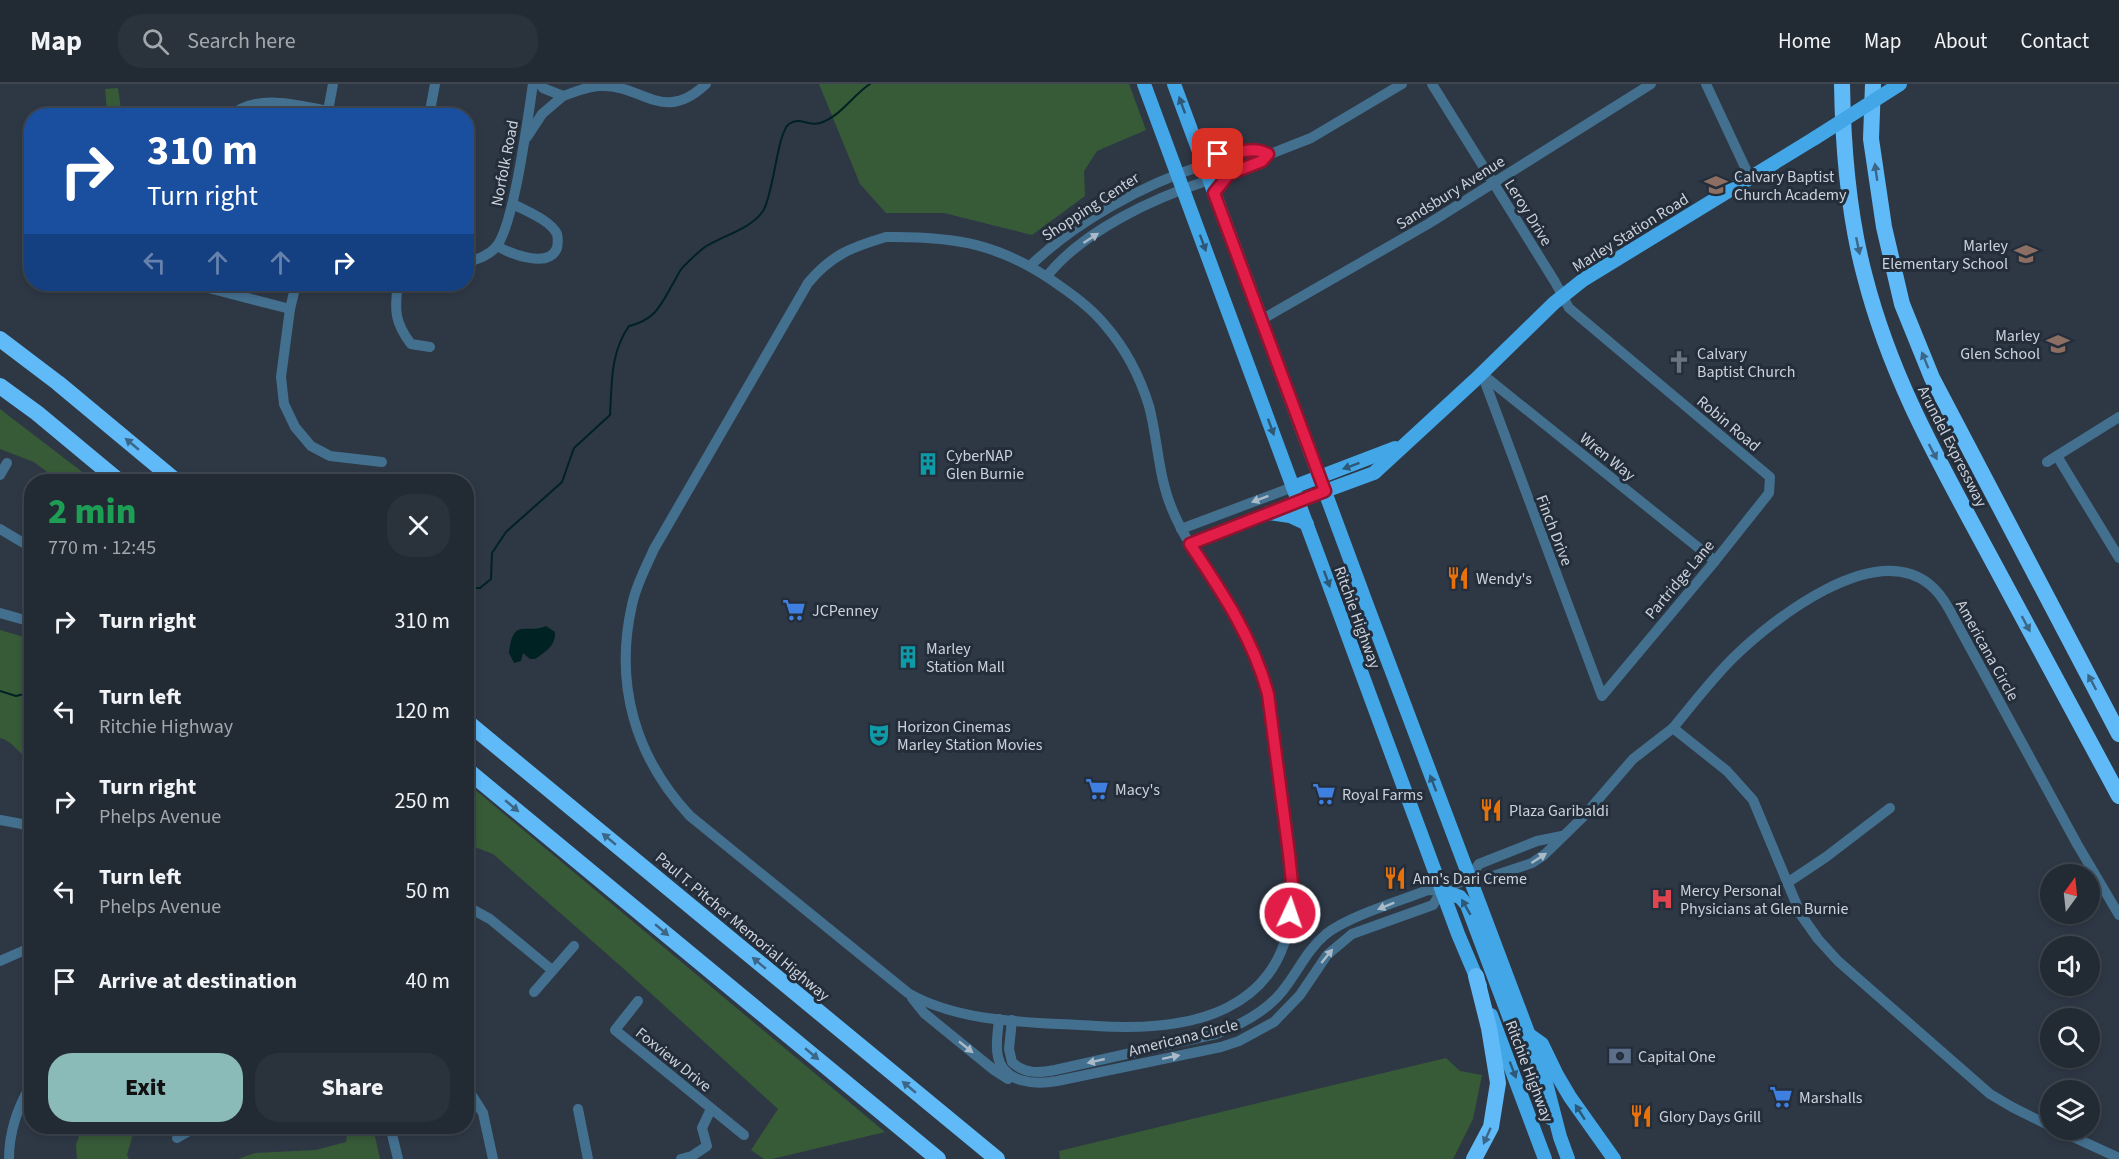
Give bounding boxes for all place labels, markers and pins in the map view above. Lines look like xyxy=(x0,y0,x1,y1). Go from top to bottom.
pin xyxy=(1192,128,1243,179)
place label: Calvary Baptist Church Academy xyxy=(1734,166,1847,206)
school or university icon: Calvary Baptist Church Academy xyxy=(1703,172,1729,198)
place label: Marley Elementary School xyxy=(1882,235,2009,275)
school or university icon: Marley Elementary School xyxy=(2013,241,2039,267)
place label: Marley Glen School xyxy=(1960,325,2041,365)
school or university icon: Marley Glen School xyxy=(2045,331,2071,357)
place label: Calvary Baptist Church xyxy=(1697,343,1795,383)
church icon: Calvary Baptist Church xyxy=(1666,349,1692,375)
place label: CyberNAP Glen Burnie xyxy=(946,445,1024,485)
building icon: CyberNAP Glen Burnie xyxy=(915,451,941,477)
restaurant icon: Wendy's xyxy=(1445,565,1471,591)
place label: Wendy's xyxy=(1476,568,1532,590)
supermarket icon: JCPenney xyxy=(781,597,807,623)
place label: JCPenney xyxy=(812,600,879,622)
place label: Marley Station Mall xyxy=(926,638,1005,678)
building icon: Marley Station Mall xyxy=(895,644,921,670)
place label: Horizon Cinemas Marley Station Movies xyxy=(897,716,1043,756)
theatre icon: Horizon Cinemas Marley Station Movies xyxy=(866,722,892,748)
supermarket icon: Macy's xyxy=(1084,776,1110,802)
place label: Macy's xyxy=(1115,779,1160,801)
supermarket icon: Royal Farms xyxy=(1311,781,1337,807)
place label: Royal Farms xyxy=(1342,784,1423,806)
restaurant icon: Plaza Garibaldi xyxy=(1478,797,1504,823)
place label: Plaza Garibaldi xyxy=(1509,800,1609,822)
restaurant icon: Ann's Dari Creme xyxy=(1382,865,1408,891)
place label: Ann's Dari Creme xyxy=(1413,868,1527,890)
place label: Mercy Personal Physicians at Glen Burnie xyxy=(1680,880,1848,920)
hospital icon: Mercy Personal Physicians at Glen Burnie xyxy=(1649,886,1675,912)
bank icon: Capital One xyxy=(1607,1043,1633,1069)
place label: Capital One xyxy=(1638,1046,1716,1068)
supermarket icon: Marshalls xyxy=(1768,1084,1794,1110)
place label: Marshalls xyxy=(1799,1087,1863,1109)
restaurant icon: Glory Days Grill xyxy=(1628,1103,1654,1129)
place label: Glory Days Grill xyxy=(1659,1106,1761,1128)

